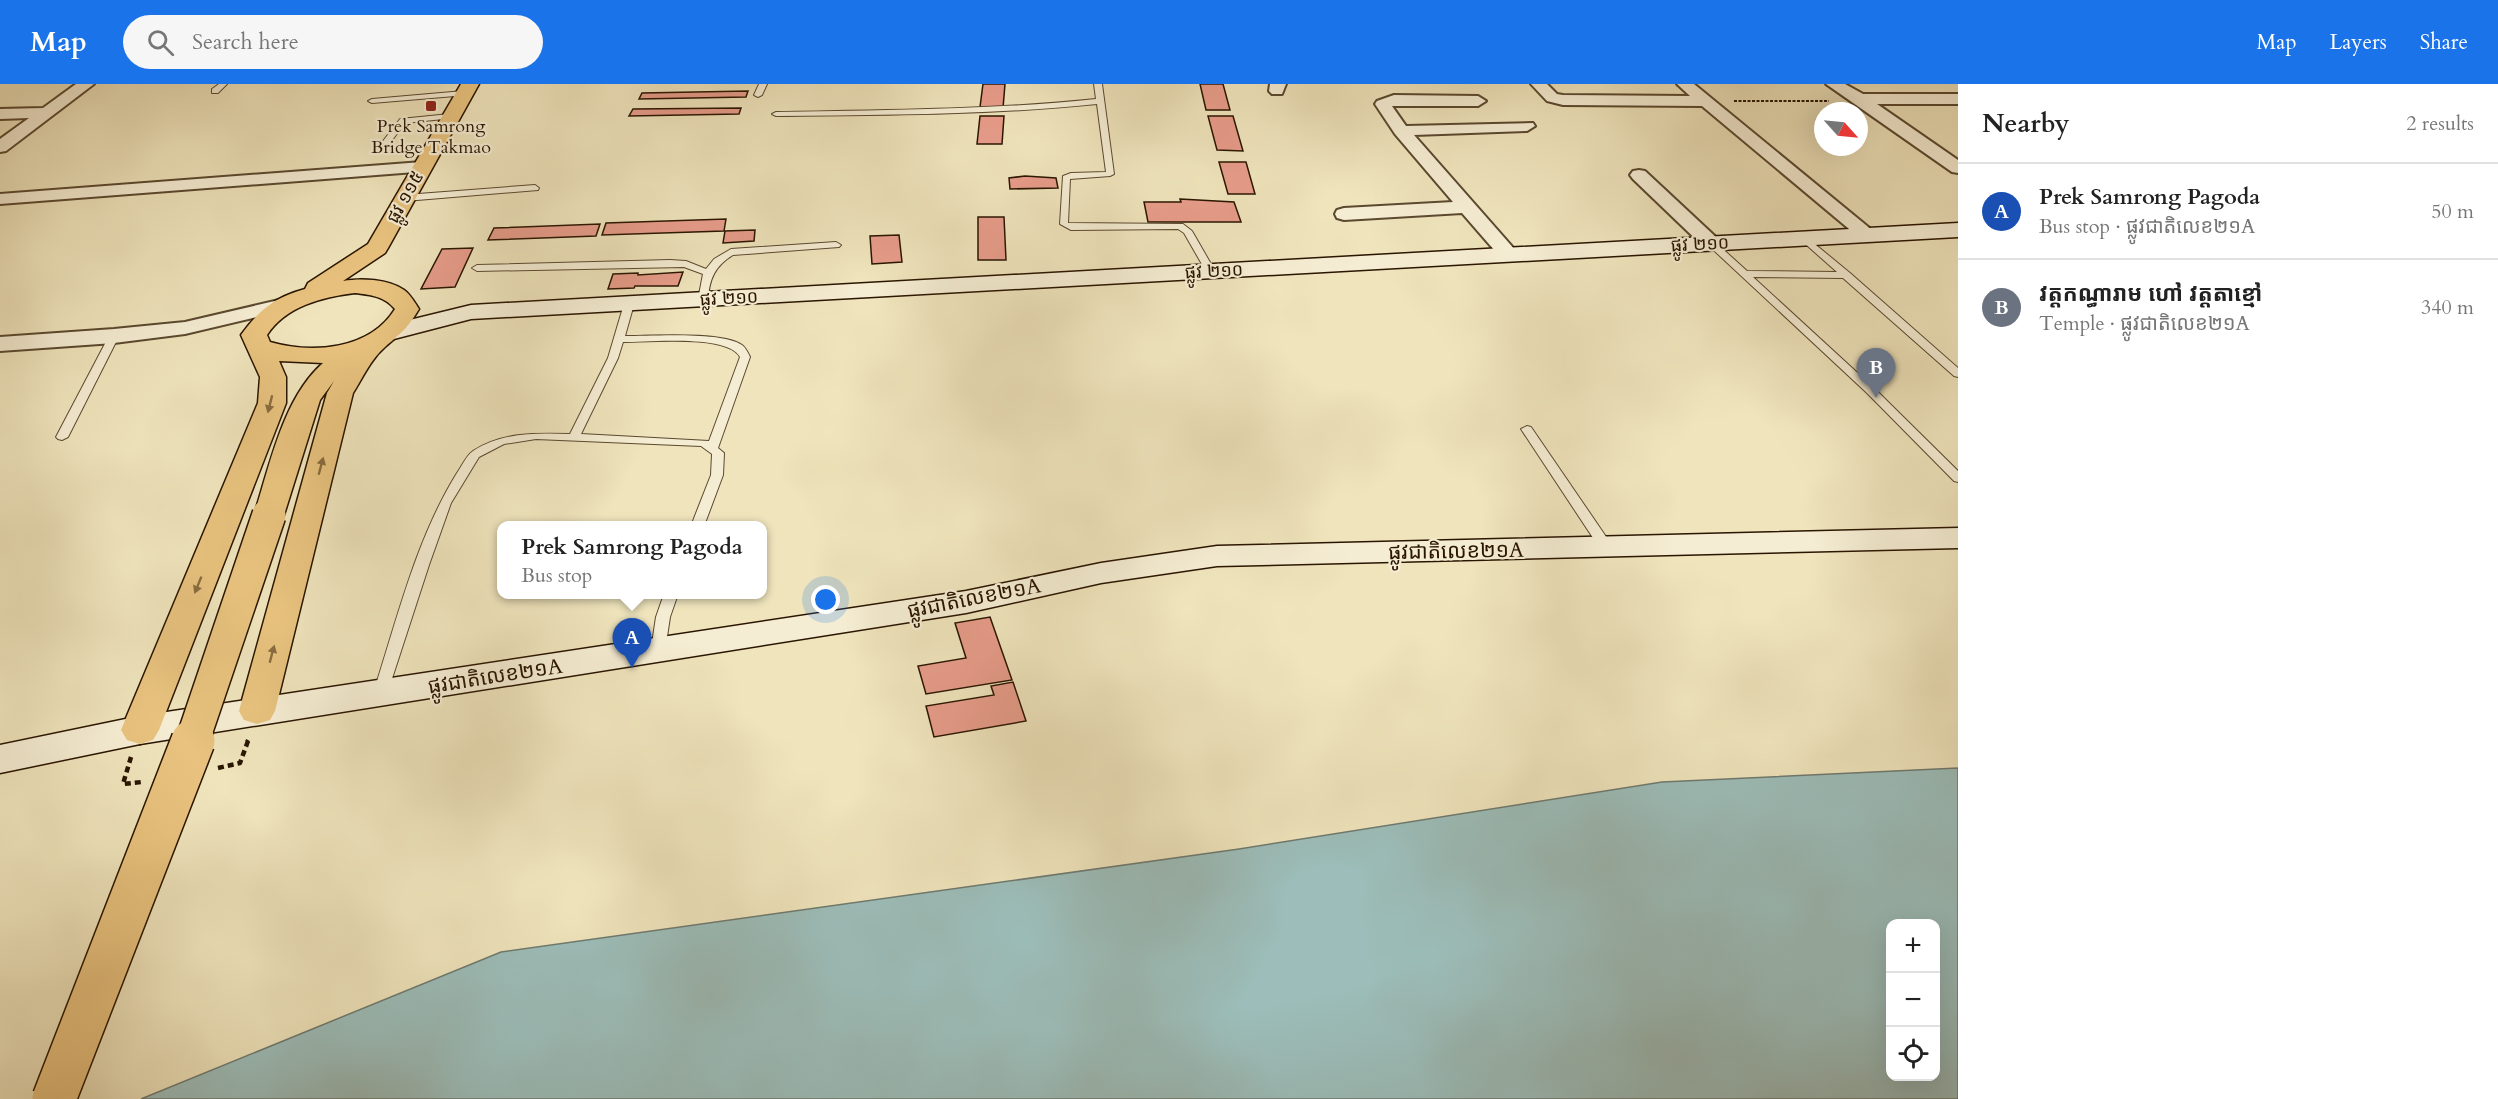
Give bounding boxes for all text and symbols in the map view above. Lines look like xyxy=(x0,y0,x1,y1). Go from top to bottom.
search box xyxy=(123,15,543,69)
text: Map xyxy=(30,23,87,61)
icon: search xyxy=(144,26,177,59)
text: Search here xyxy=(192,27,299,57)
text: Map xyxy=(2257,28,2297,57)
text: Layers xyxy=(2330,28,2387,57)
text: Share xyxy=(2420,28,2468,57)
marker: Prek Samrong Bridge Takmao xyxy=(424,99,438,113)
north arrow xyxy=(1814,102,1868,156)
text: Nearby xyxy=(1982,106,2070,141)
text: 2 results xyxy=(2406,110,2474,137)
place label: Prek Samrong Bridge Takmao xyxy=(371,114,491,160)
street label: ផ្លូវ ១១៥ xyxy=(381,167,433,230)
text: Prek Samrong Pagoda xyxy=(2039,182,2260,212)
text: A xyxy=(1994,198,2009,225)
text: 50 m xyxy=(2431,198,2474,225)
text: Bus stop · ផ្លូវជាតិលេខ២១A xyxy=(2039,213,2255,240)
street label: ផ្លូវ ២១០ xyxy=(1670,230,1730,262)
street label: ផ្លូវ ២១០ xyxy=(1184,257,1244,289)
text: វត្តកណ្ធារាម ហៅ វត្តតាខ្មៅ xyxy=(2039,279,2262,309)
street label: ផ្លូវ ២១០ xyxy=(699,284,759,316)
text: B xyxy=(1994,294,2009,321)
text: 340 m xyxy=(2421,294,2474,321)
text: Temple · ផ្លូវជាតិលេខ២១A xyxy=(2039,310,2250,337)
pin: B xyxy=(1856,348,1896,398)
one-way arrow xyxy=(265,395,275,413)
one-way arrow xyxy=(317,457,326,475)
popup xyxy=(497,521,767,599)
text: Prek Samrong Pagoda xyxy=(521,532,743,562)
street label: ផ្លូវជាតិលេខ២១A xyxy=(1388,536,1524,571)
text: Bus stop xyxy=(521,562,592,589)
street label: ផ្លូវជាតិលេខ២១A xyxy=(905,571,1044,630)
one-way arrow xyxy=(193,576,202,594)
your location xyxy=(811,585,840,614)
pin: A xyxy=(612,618,652,668)
one-way arrow xyxy=(268,645,277,663)
street label: ផ្លូវជាតិលេខ២១A xyxy=(426,652,565,706)
map controls xyxy=(1886,919,1940,1081)
button: + xyxy=(1886,919,1940,973)
button: − xyxy=(1886,973,1940,1027)
button: locate xyxy=(1886,1027,1940,1081)

